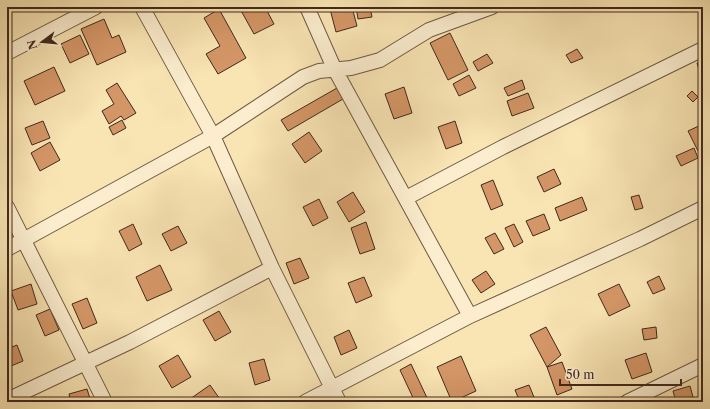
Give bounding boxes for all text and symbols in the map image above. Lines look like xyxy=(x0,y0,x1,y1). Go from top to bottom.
north arrow xyxy=(22,22,62,62)
text: N xyxy=(24,38,40,51)
scale bar xyxy=(560,361,681,387)
text: 50 m xyxy=(566,367,595,382)

